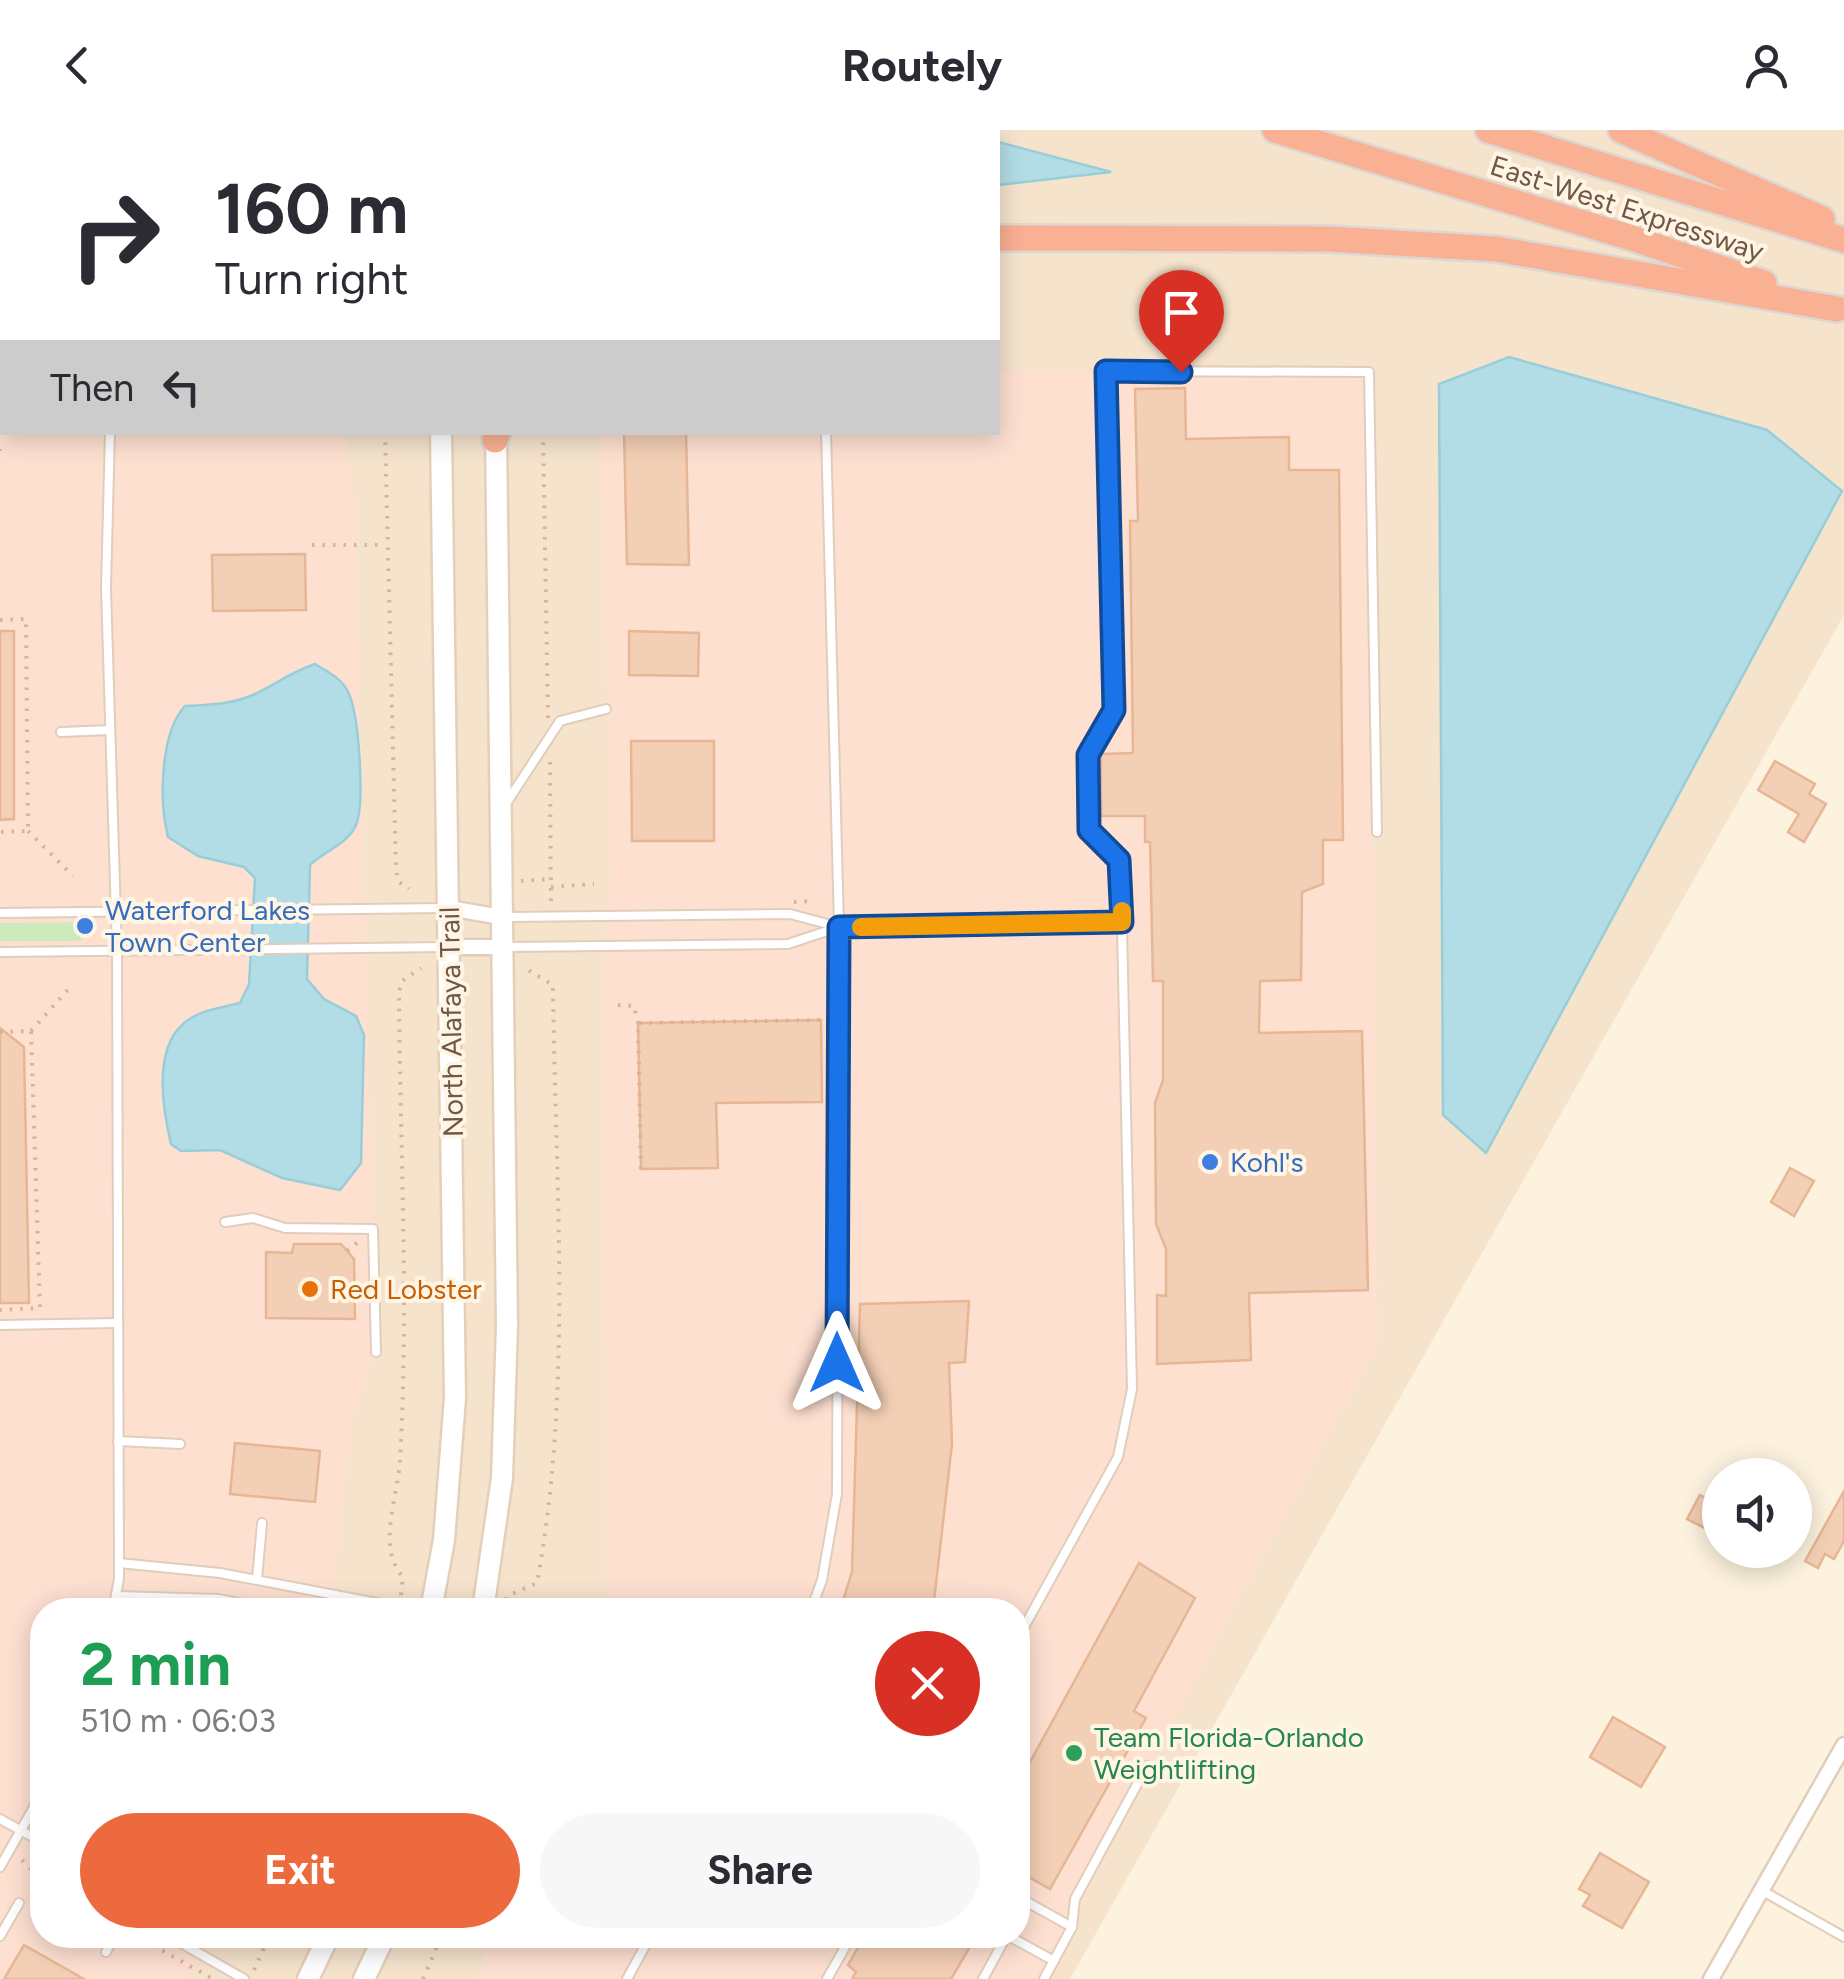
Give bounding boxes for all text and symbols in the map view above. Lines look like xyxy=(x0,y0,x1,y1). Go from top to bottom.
icon: back xyxy=(50,38,105,93)
text: Routely xyxy=(842,38,1002,92)
icon: person xyxy=(1739,38,1794,93)
street label: East-West Expressway xyxy=(1486,148,1768,268)
text: 160 m xyxy=(215,166,408,251)
icon: right xyxy=(50,170,180,300)
text: Turn right xyxy=(215,251,408,305)
pin xyxy=(1139,270,1224,373)
icon: arrive xyxy=(1154,285,1209,340)
icon: left xyxy=(154,360,209,415)
text: Then xyxy=(50,365,134,411)
place label: Waterford Lakes Town Center xyxy=(105,893,310,959)
street label: North Alafaya Trail xyxy=(432,907,470,1137)
marker: Waterford Lakes Town Center xyxy=(74,915,96,937)
place label: Kohl's xyxy=(1230,1145,1304,1179)
marker: Kohl's xyxy=(1199,1151,1221,1173)
place label: Red Lobster xyxy=(330,1272,482,1306)
marker: Red Lobster xyxy=(299,1278,321,1300)
position arrow xyxy=(785,1311,889,1415)
map controls xyxy=(1702,1458,1812,1568)
button: sound xyxy=(1702,1458,1812,1568)
text: 2 min xyxy=(80,1628,231,1700)
button: close xyxy=(875,1631,980,1736)
text: 510 m · 06:03 xyxy=(80,1702,276,1740)
place label: Team Florida-Orlando Weightlifting xyxy=(1094,1720,1364,1786)
marker: Team Florida-Orlando Weightlifting xyxy=(1063,1742,1085,1764)
button: Exit xyxy=(80,1813,520,1928)
button: Share xyxy=(540,1813,980,1928)

